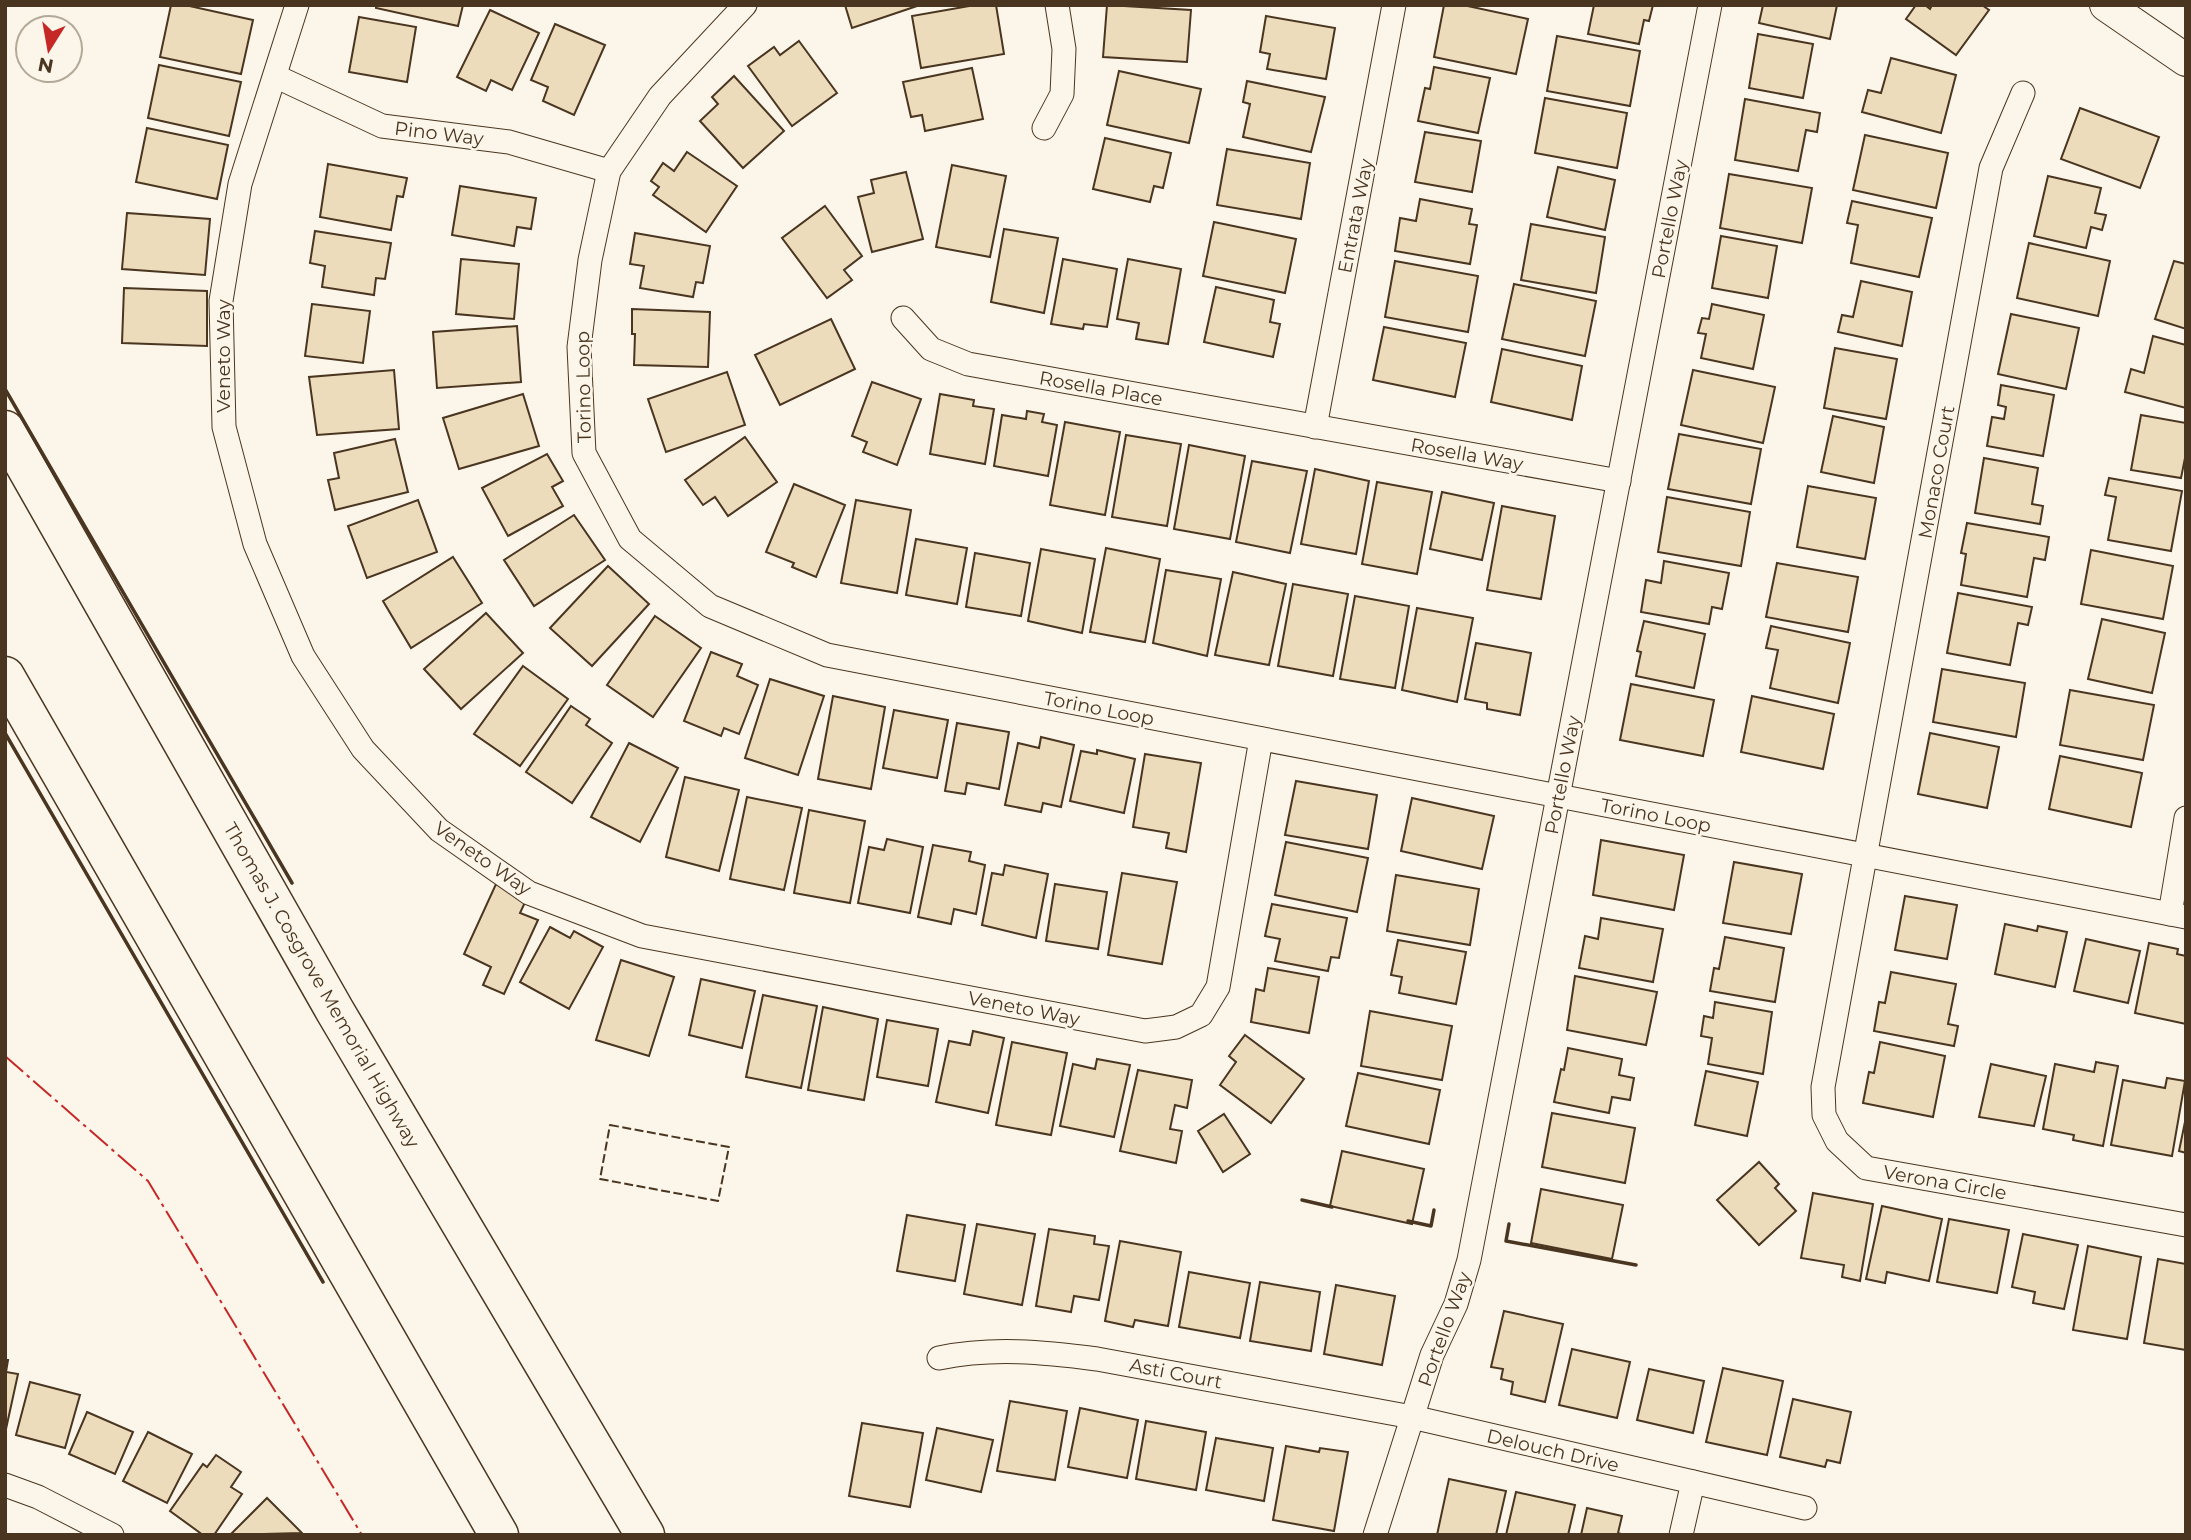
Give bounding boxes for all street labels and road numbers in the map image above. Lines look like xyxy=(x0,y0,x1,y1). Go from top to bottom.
street label: Pino Way xyxy=(393,117,486,150)
street label: Entrata Way xyxy=(1333,156,1378,275)
street label: Portello Way xyxy=(1647,157,1692,280)
street label: Veneto Way xyxy=(212,299,235,413)
street label: Torino Loop xyxy=(571,331,596,443)
street label: Rosella Place xyxy=(1037,366,1164,411)
street label: Monaco Court xyxy=(1913,403,1960,540)
street label: Rosella Way xyxy=(1409,433,1526,476)
street label: Torino Loop xyxy=(1042,687,1156,730)
street label: Portello Way xyxy=(1540,713,1585,836)
street label: Torino Loop xyxy=(1599,794,1713,837)
street label: Veneto Way xyxy=(430,816,536,901)
street label: Thomas J. Cosgrove Memorial Highway xyxy=(219,819,425,1153)
street label: Veneto Way xyxy=(966,986,1082,1031)
street label: Verona Circle xyxy=(1881,1160,2009,1205)
street label: Portello Way xyxy=(1413,1268,1476,1390)
street label: Asti Court xyxy=(1128,1353,1224,1394)
street label: Delouch Drive xyxy=(1484,1424,1621,1477)

